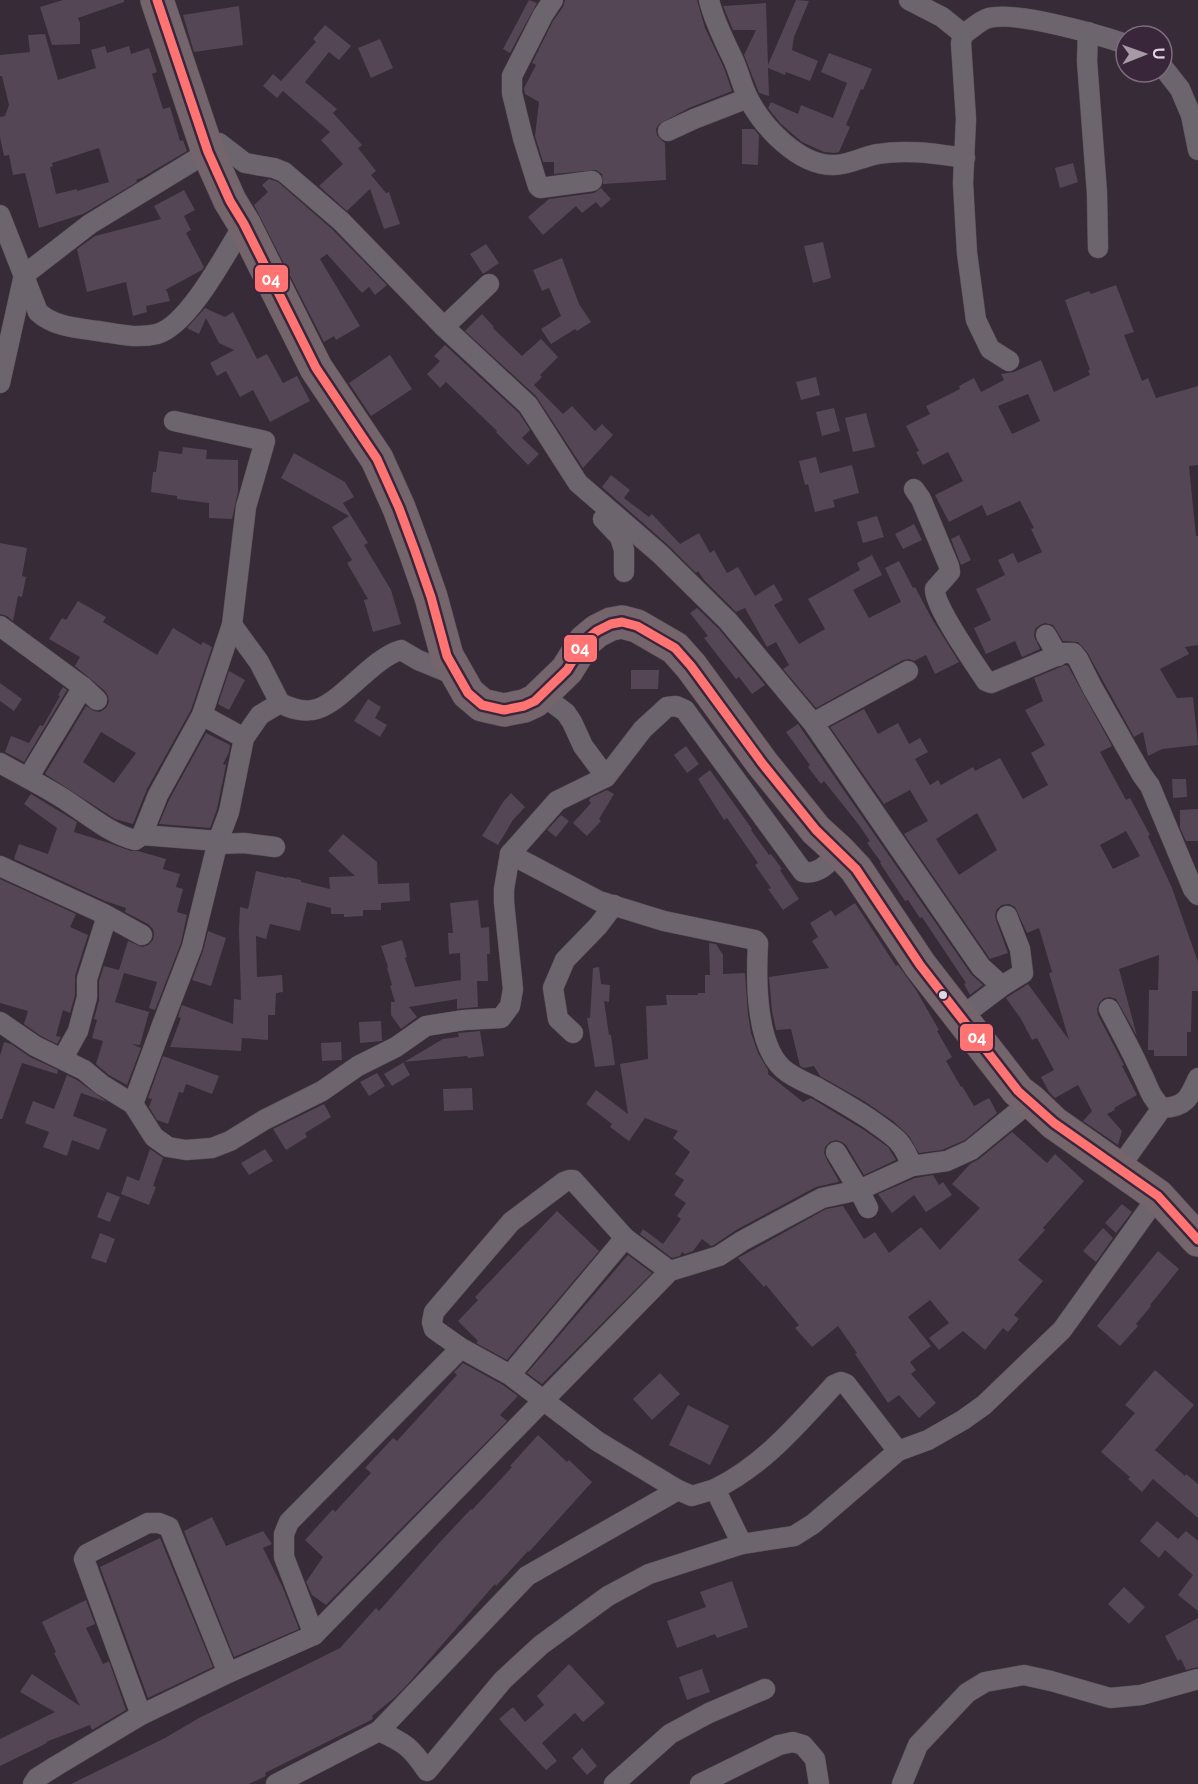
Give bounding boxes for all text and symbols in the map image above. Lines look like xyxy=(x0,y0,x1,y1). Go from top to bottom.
north arrow xyxy=(1114,24,1174,84)
text: U xyxy=(1149,48,1168,60)
line badge: 04 xyxy=(254,264,289,293)
text: 04 xyxy=(262,270,280,289)
line badge: 04 xyxy=(563,634,598,663)
text: 04 xyxy=(571,639,589,658)
unlabelled marker xyxy=(937,989,949,1001)
line badge: 04 xyxy=(959,1023,994,1052)
text: 04 xyxy=(968,1028,986,1047)

